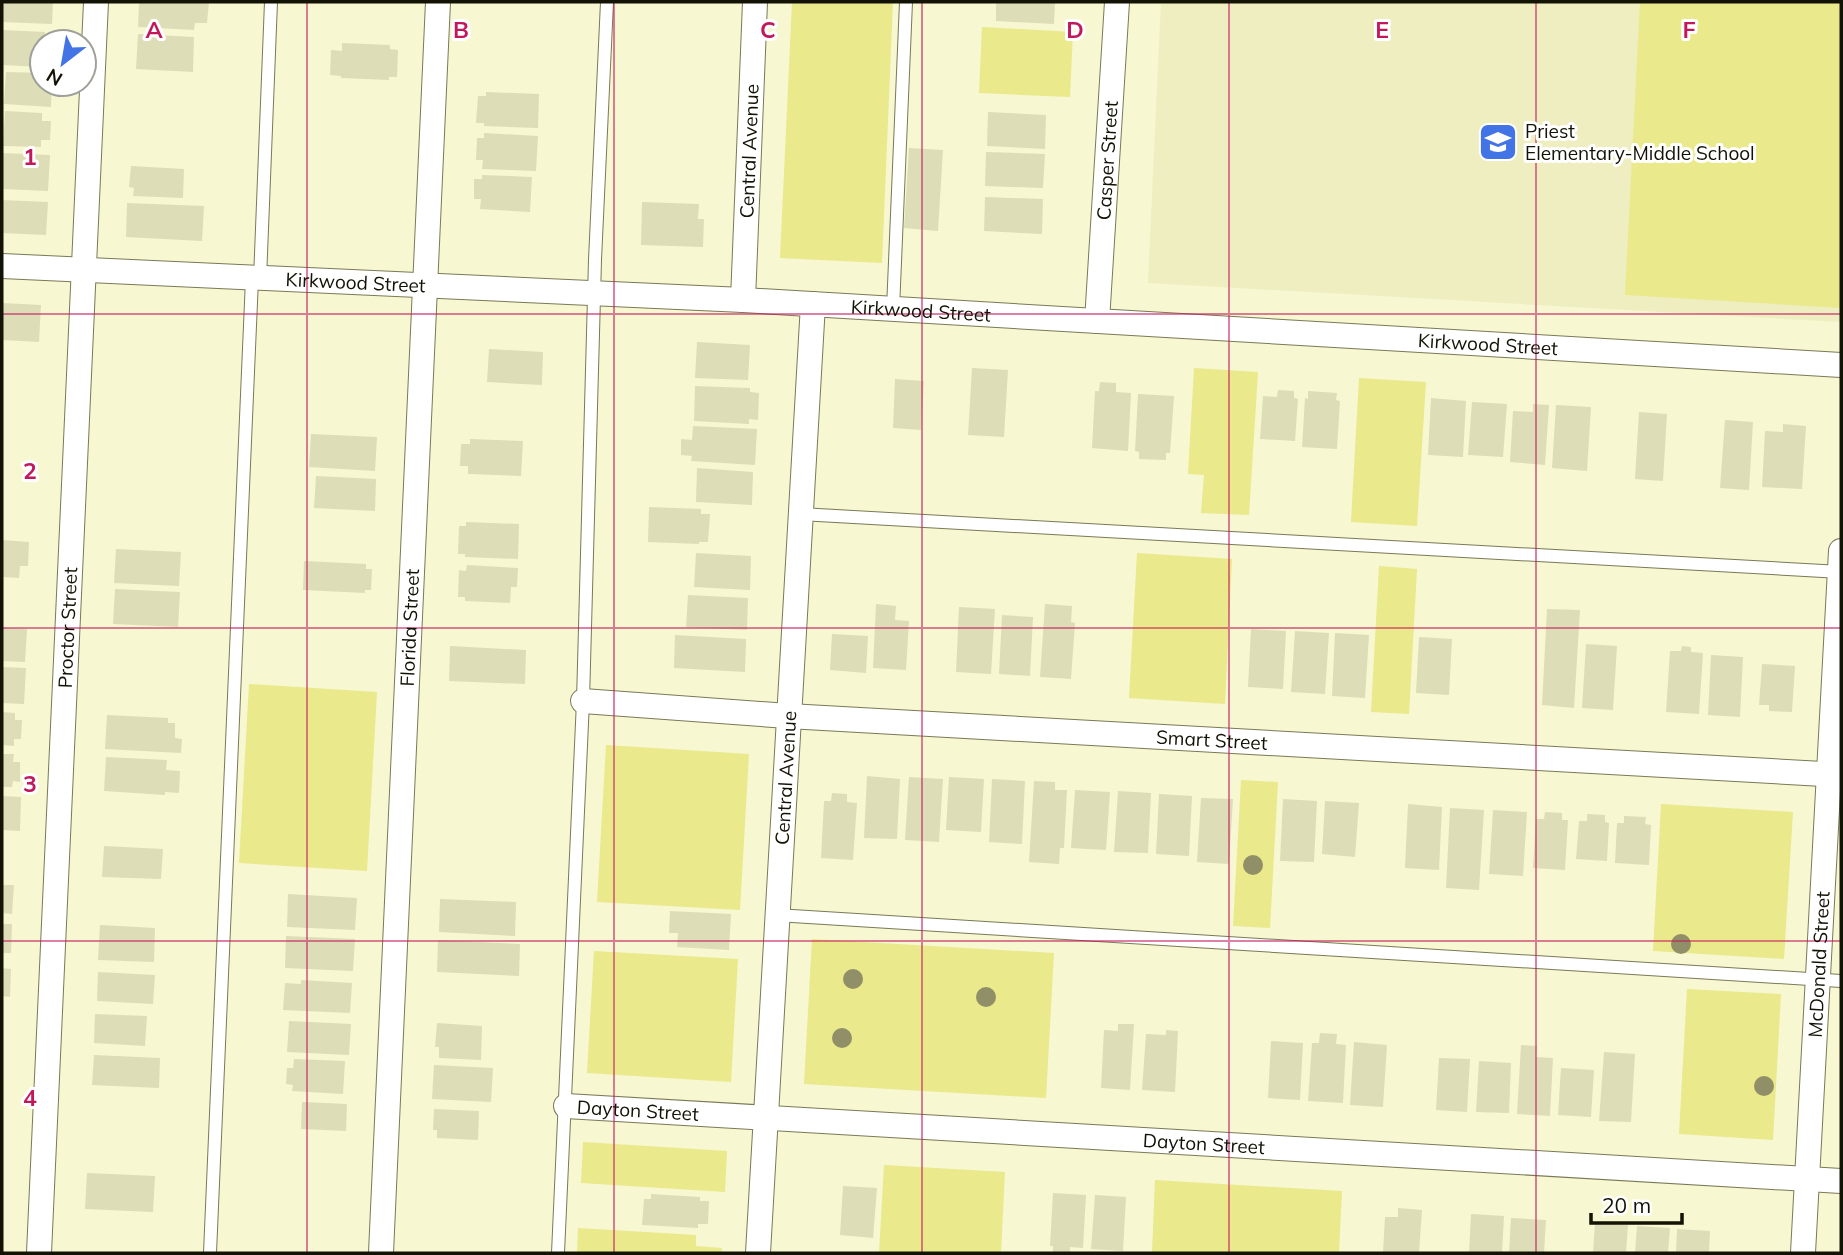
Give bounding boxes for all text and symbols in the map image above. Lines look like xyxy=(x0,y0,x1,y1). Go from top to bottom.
text: A xyxy=(145,15,163,44)
text: B xyxy=(453,15,469,44)
text: C xyxy=(760,15,776,44)
text: D xyxy=(1066,15,1084,44)
text: E xyxy=(1375,15,1389,44)
text: F xyxy=(1682,15,1696,44)
north arrow xyxy=(28,28,98,98)
text: N xyxy=(42,64,67,92)
street label: Central Avenue xyxy=(734,83,764,219)
street label: Casper Street xyxy=(1091,99,1123,221)
place label: Priest Elementary‑Middle School xyxy=(1525,119,1755,165)
school or university icon: Priest Elementary‑Middle School xyxy=(1477,121,1519,163)
text: 1 xyxy=(23,142,37,171)
street label: Kirkwood Street xyxy=(285,267,426,297)
street label: Kirkwood Street xyxy=(850,294,992,327)
street label: Kirkwood Street xyxy=(1417,328,1559,360)
text: 2 xyxy=(23,456,37,485)
street label: Proctor Street xyxy=(53,566,82,689)
street label: Florida Street xyxy=(395,568,424,687)
street label: Central Avenue xyxy=(770,710,801,846)
street label: Smart Street xyxy=(1155,725,1268,755)
text: 3 xyxy=(23,769,37,798)
street label: McDonald Street xyxy=(1803,890,1835,1038)
text: 4 xyxy=(23,1083,37,1112)
street label: Dayton Street xyxy=(576,1095,700,1126)
street label: Dayton Street xyxy=(1142,1128,1266,1159)
scale bar xyxy=(1591,1182,1682,1226)
text: 20 m xyxy=(1602,1192,1651,1218)

